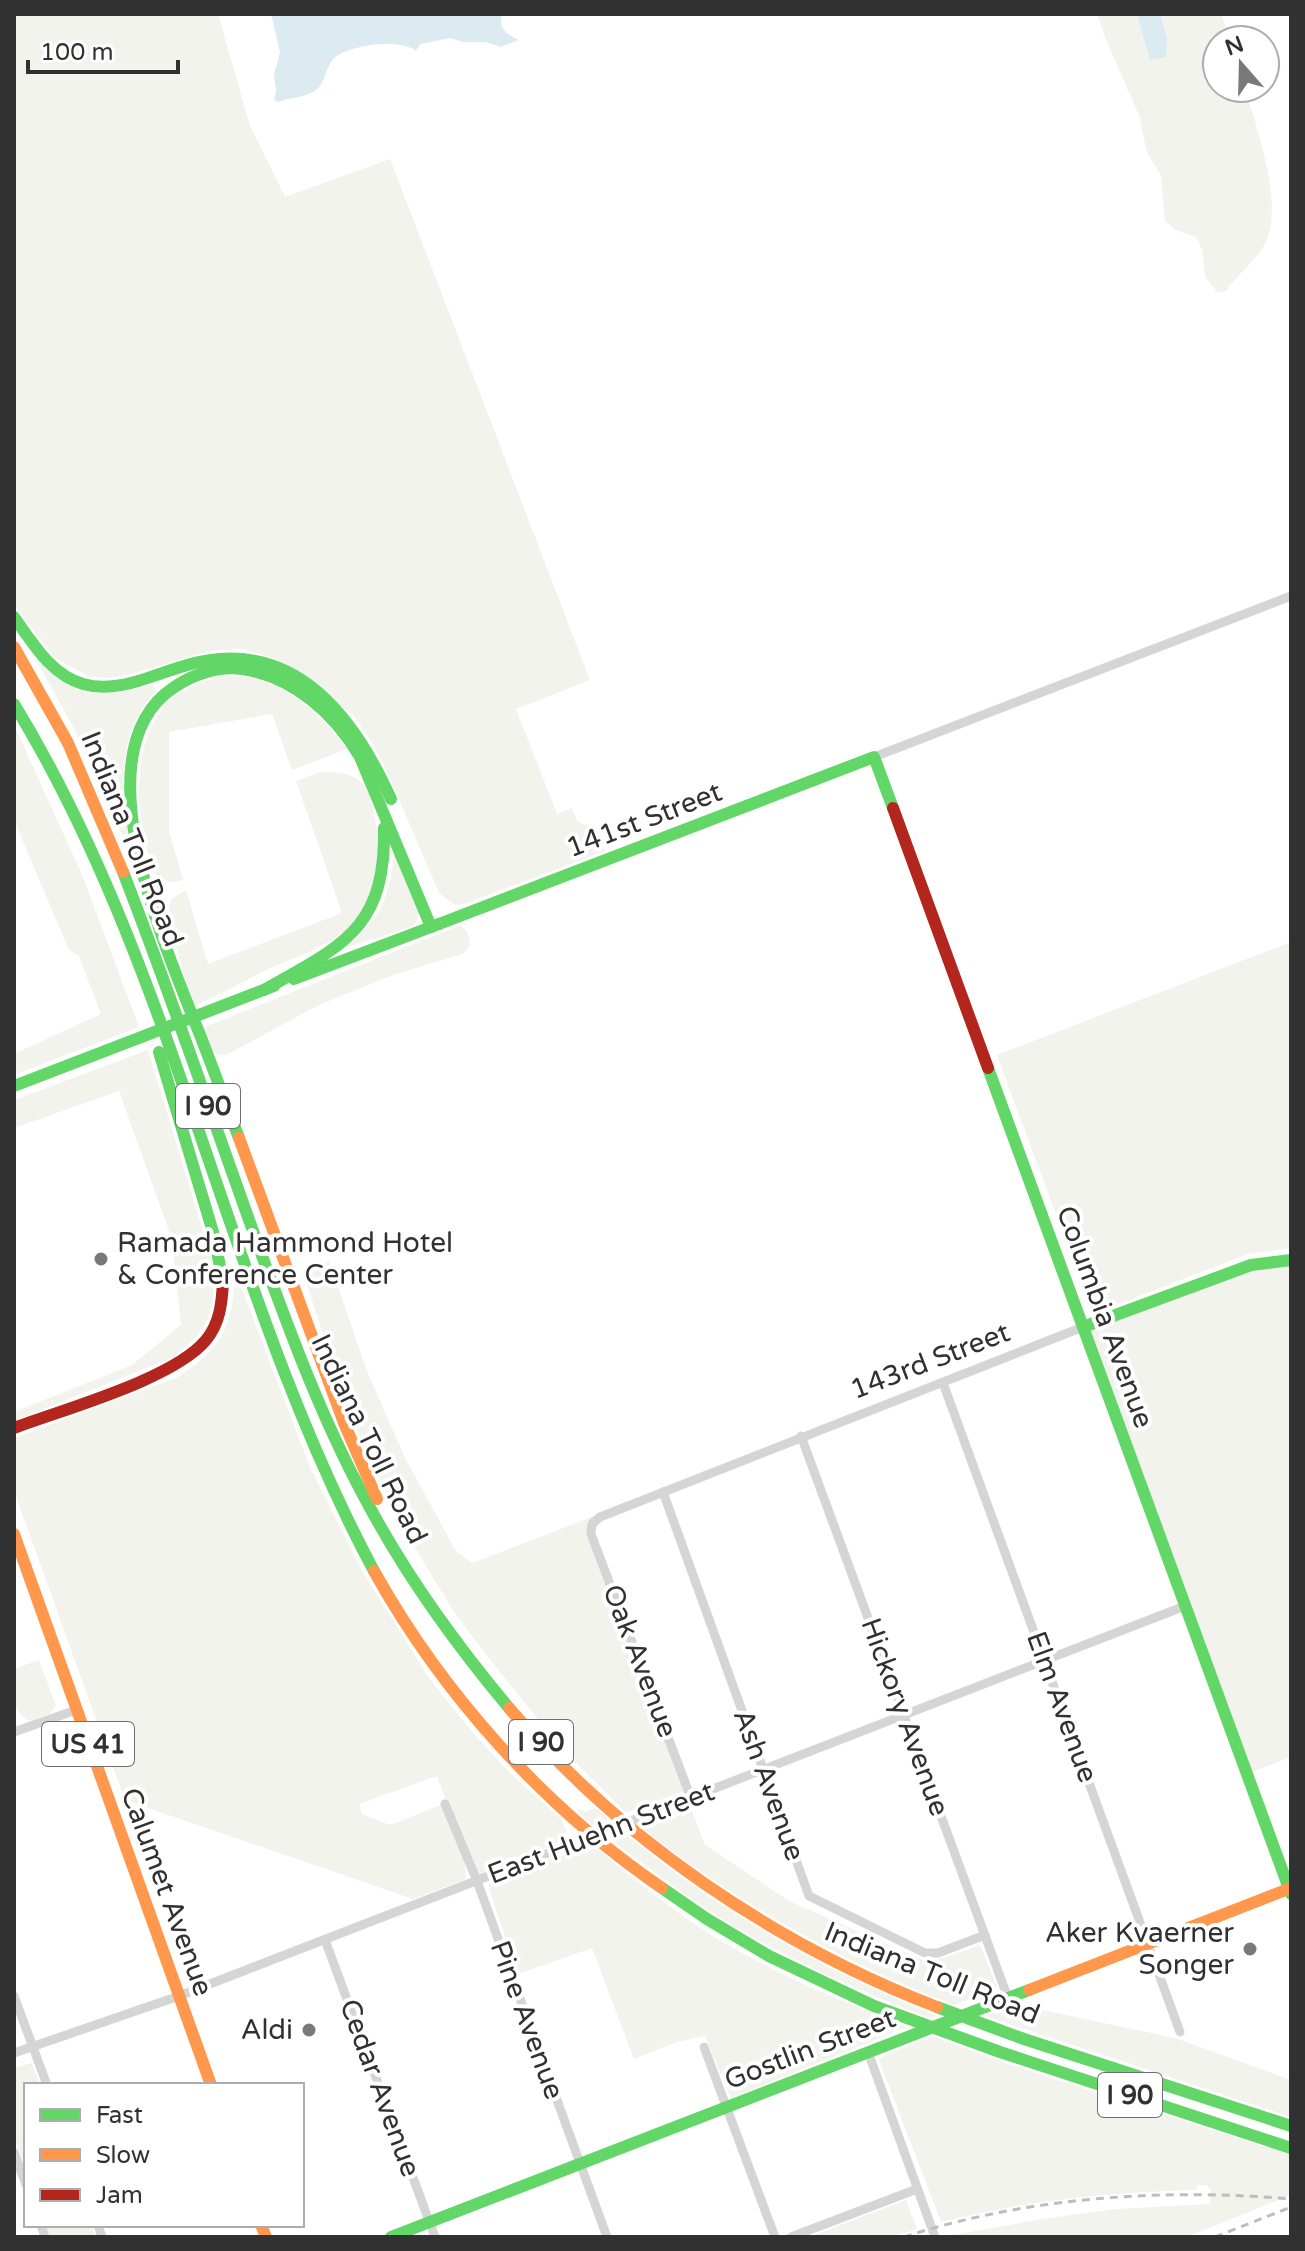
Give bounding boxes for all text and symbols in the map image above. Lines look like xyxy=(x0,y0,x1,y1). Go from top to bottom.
scale bar xyxy=(28,24,178,74)
north arrow xyxy=(1201,24,1281,104)
text: N xyxy=(1222,31,1247,61)
text: 100 m xyxy=(40,38,114,67)
street label: Indiana Toll Road xyxy=(73,726,191,952)
street label: 141st Street xyxy=(561,775,727,865)
road number: I 90 xyxy=(176,1084,240,1128)
street label: Columbia Avenue xyxy=(1049,1201,1161,1433)
place label: Ramada Hammond Hotel & Conference Center xyxy=(117,1226,453,1292)
marker: Ramada Hammond Hotel & Conference Center xyxy=(92,1250,110,1268)
street label: 143rd Street xyxy=(845,1315,1015,1407)
street label: Indiana Toll Road xyxy=(304,1329,434,1549)
street label: Oak Avenue xyxy=(595,1580,685,1742)
street label: Hickory Avenue xyxy=(853,1613,957,1821)
street label: Elm Avenue xyxy=(1019,1627,1105,1787)
street label: Ash Avenue xyxy=(726,1705,812,1865)
road number: I 90 xyxy=(509,1720,573,1764)
road number: US 41 xyxy=(42,1722,134,1766)
street label: East Huehn Street xyxy=(483,1774,719,1892)
street label: Calumet Avenue xyxy=(114,1783,220,2001)
street label: Indiana Toll Road xyxy=(819,1914,1045,2032)
place label: Aker Kvaerner Songer xyxy=(1045,1916,1234,1982)
street label: Pine Avenue xyxy=(483,1936,571,2104)
marker: Aker Kvaerner Songer xyxy=(1241,1940,1259,1958)
street label: Cedar Avenue xyxy=(332,1995,428,2181)
street label: Gostlin Street xyxy=(720,2001,901,2097)
place label: Aldi xyxy=(241,2013,293,2047)
marker: Aldi xyxy=(300,2021,318,2039)
road number: I 90 xyxy=(1098,2073,1162,2117)
legend xyxy=(24,2083,304,2227)
text: Fast xyxy=(96,2101,143,2130)
text: Slow xyxy=(96,2141,150,2170)
text: Jam xyxy=(96,2181,143,2210)

